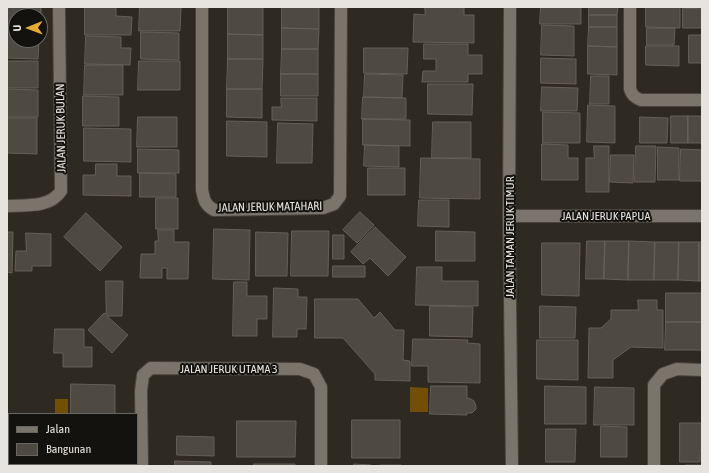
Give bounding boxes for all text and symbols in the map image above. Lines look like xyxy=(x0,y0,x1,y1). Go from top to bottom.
north arrow xyxy=(8,8,48,48)
text: U xyxy=(11,25,23,32)
street label: JALAN JERUK BULAN xyxy=(53,83,69,173)
street label: JALAN TAMAN JERUK TIMUR xyxy=(503,176,517,298)
street label: JALAN JERUK MATAHARI xyxy=(218,199,322,215)
street label: JALAN JERUK PAPUA xyxy=(562,209,650,223)
street label: JALAN JERUK UTAMA 3 xyxy=(180,362,278,376)
legend xyxy=(8,413,138,465)
text: Jalan xyxy=(46,422,70,436)
text: Bangunan xyxy=(46,442,91,456)

